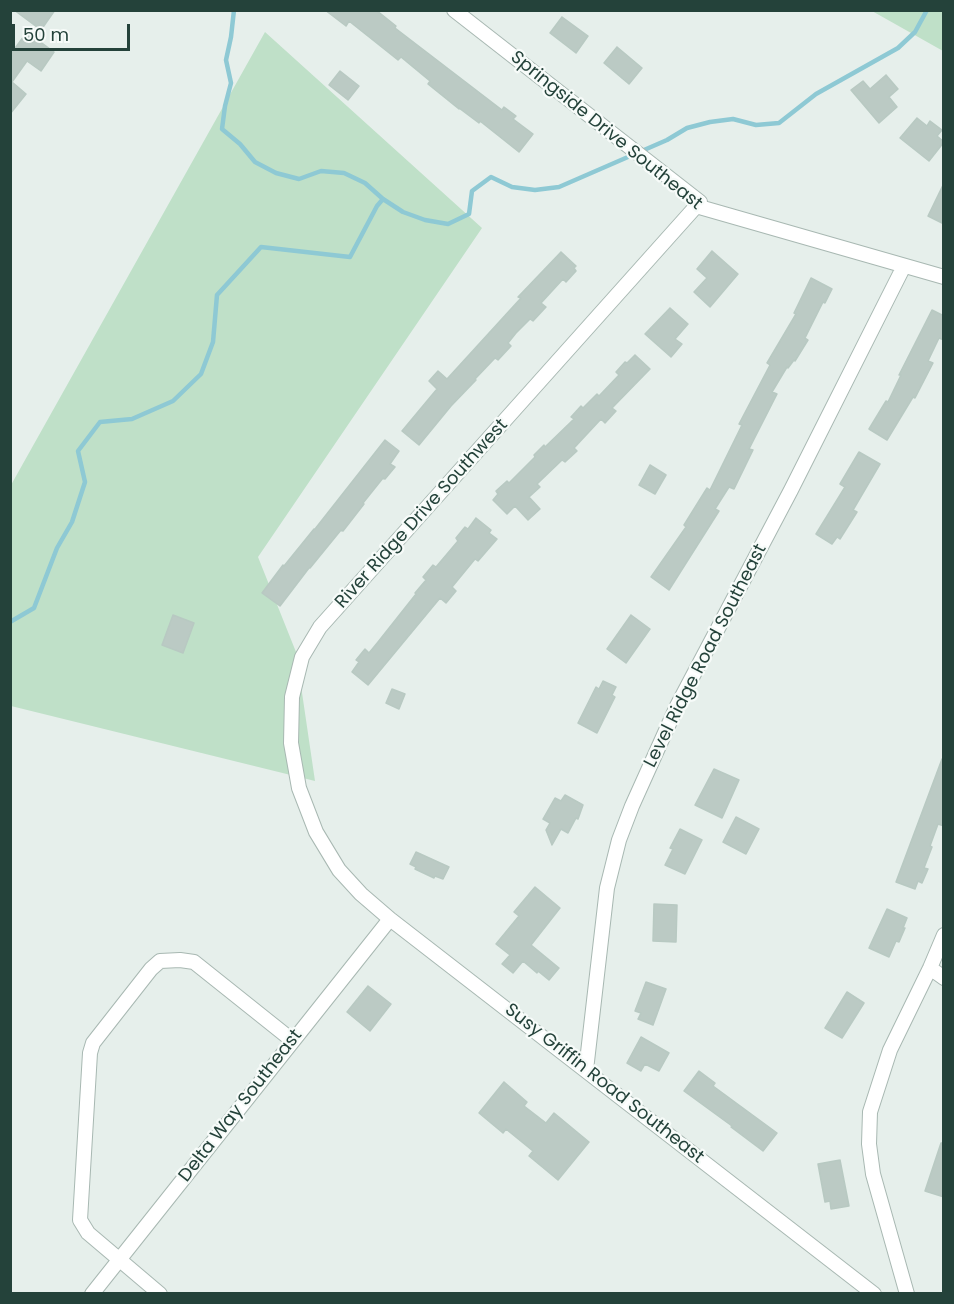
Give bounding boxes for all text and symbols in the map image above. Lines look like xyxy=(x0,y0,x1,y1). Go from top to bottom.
scale bar xyxy=(15,12,134,50)
text: 50 m xyxy=(23,22,69,47)
street label: Springside Drive Southeast xyxy=(506,47,706,215)
street label: River Ridge Drive Southwest xyxy=(331,415,513,613)
street label: Level Ridge Road Southeast xyxy=(640,541,772,771)
street label: Susy Griffin Road Southeast xyxy=(500,1000,708,1168)
street label: Delta Way Southeast xyxy=(175,1025,307,1187)

